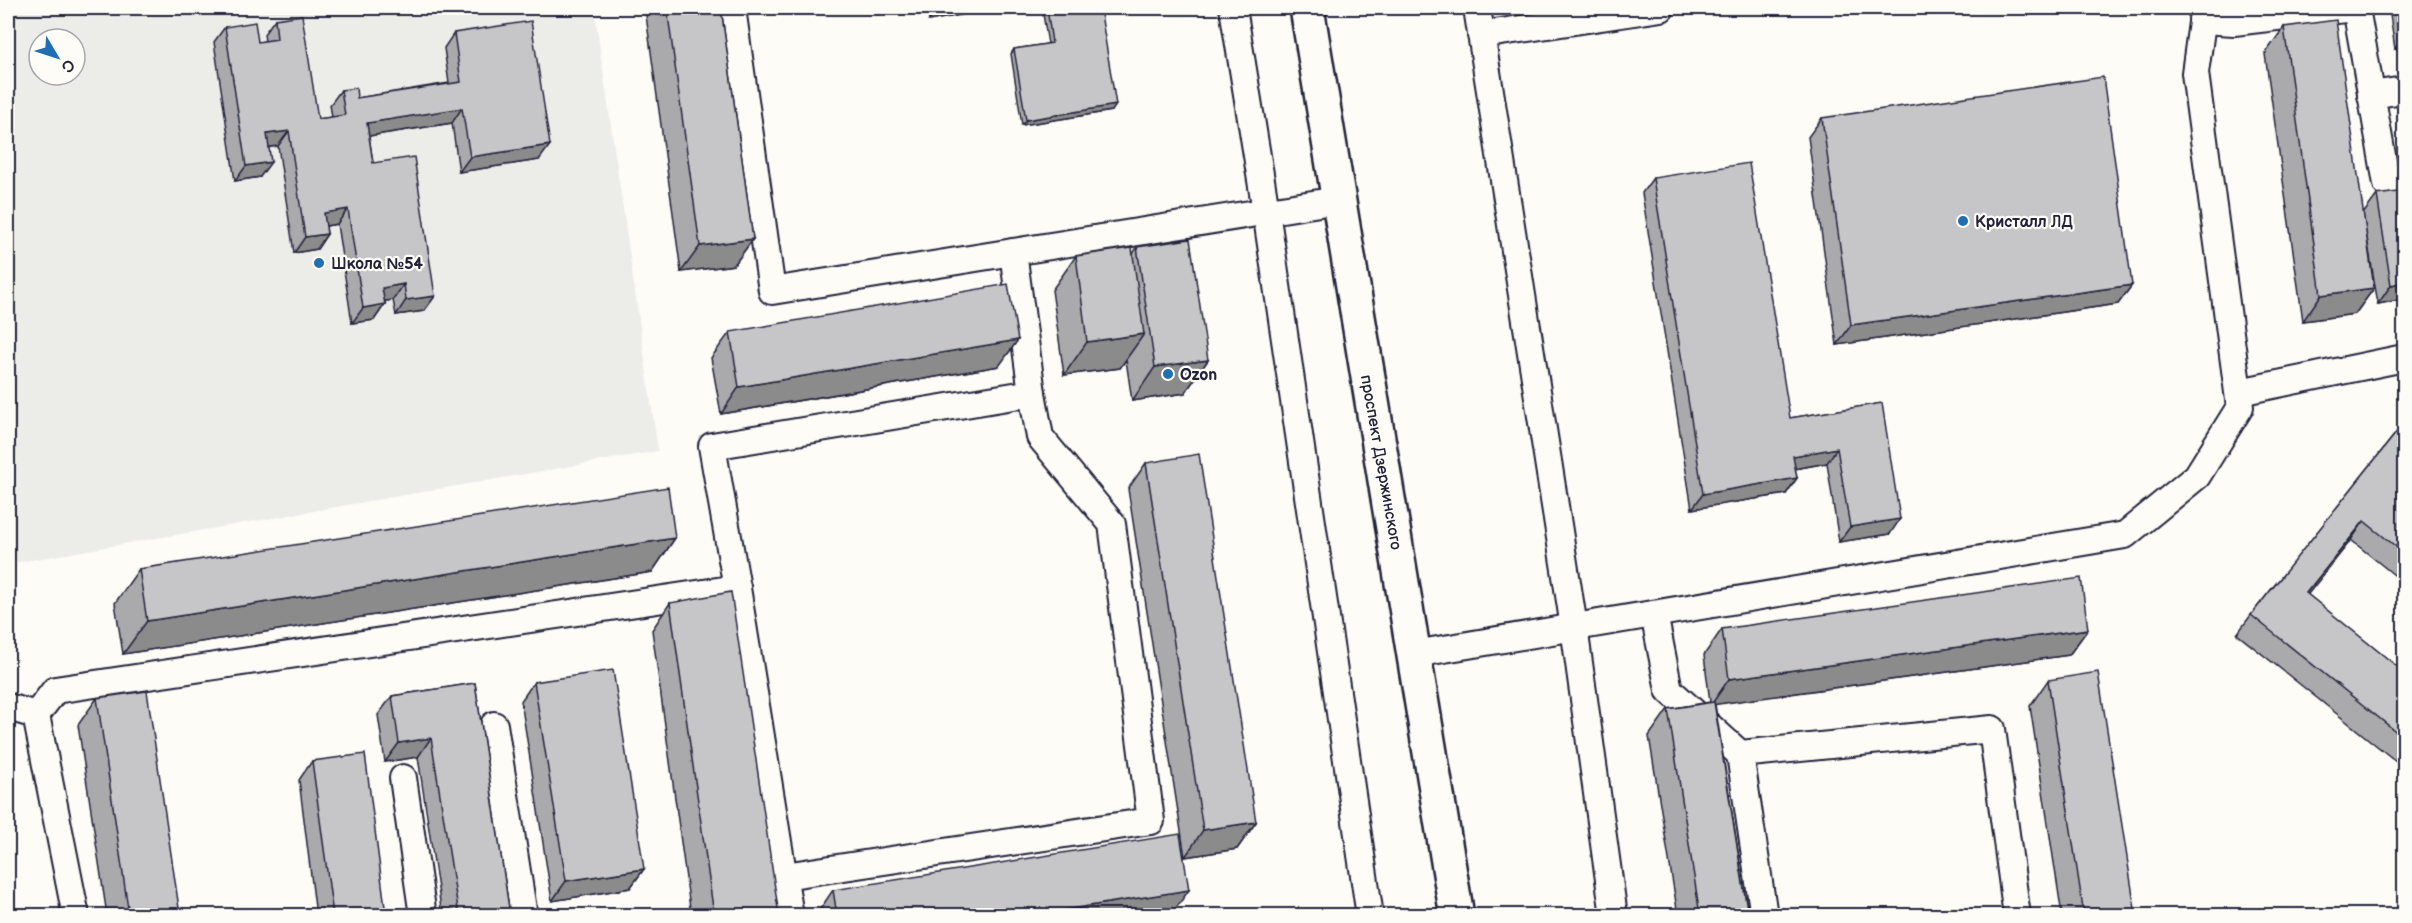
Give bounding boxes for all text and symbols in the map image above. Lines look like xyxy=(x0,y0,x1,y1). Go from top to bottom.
north arrow xyxy=(27,27,87,87)
text: С xyxy=(57,55,78,76)
place label: Кристалл ЛД xyxy=(1975,213,2073,232)
marker: Кристалл ЛД xyxy=(1956,214,1970,228)
place label: Школа №54 xyxy=(331,255,424,274)
marker: Школа №54 xyxy=(312,256,326,270)
place label: Ozon xyxy=(1180,366,1217,385)
marker: Ozon xyxy=(1161,367,1175,381)
street label: проспект Дзержинского xyxy=(1356,373,1405,551)

